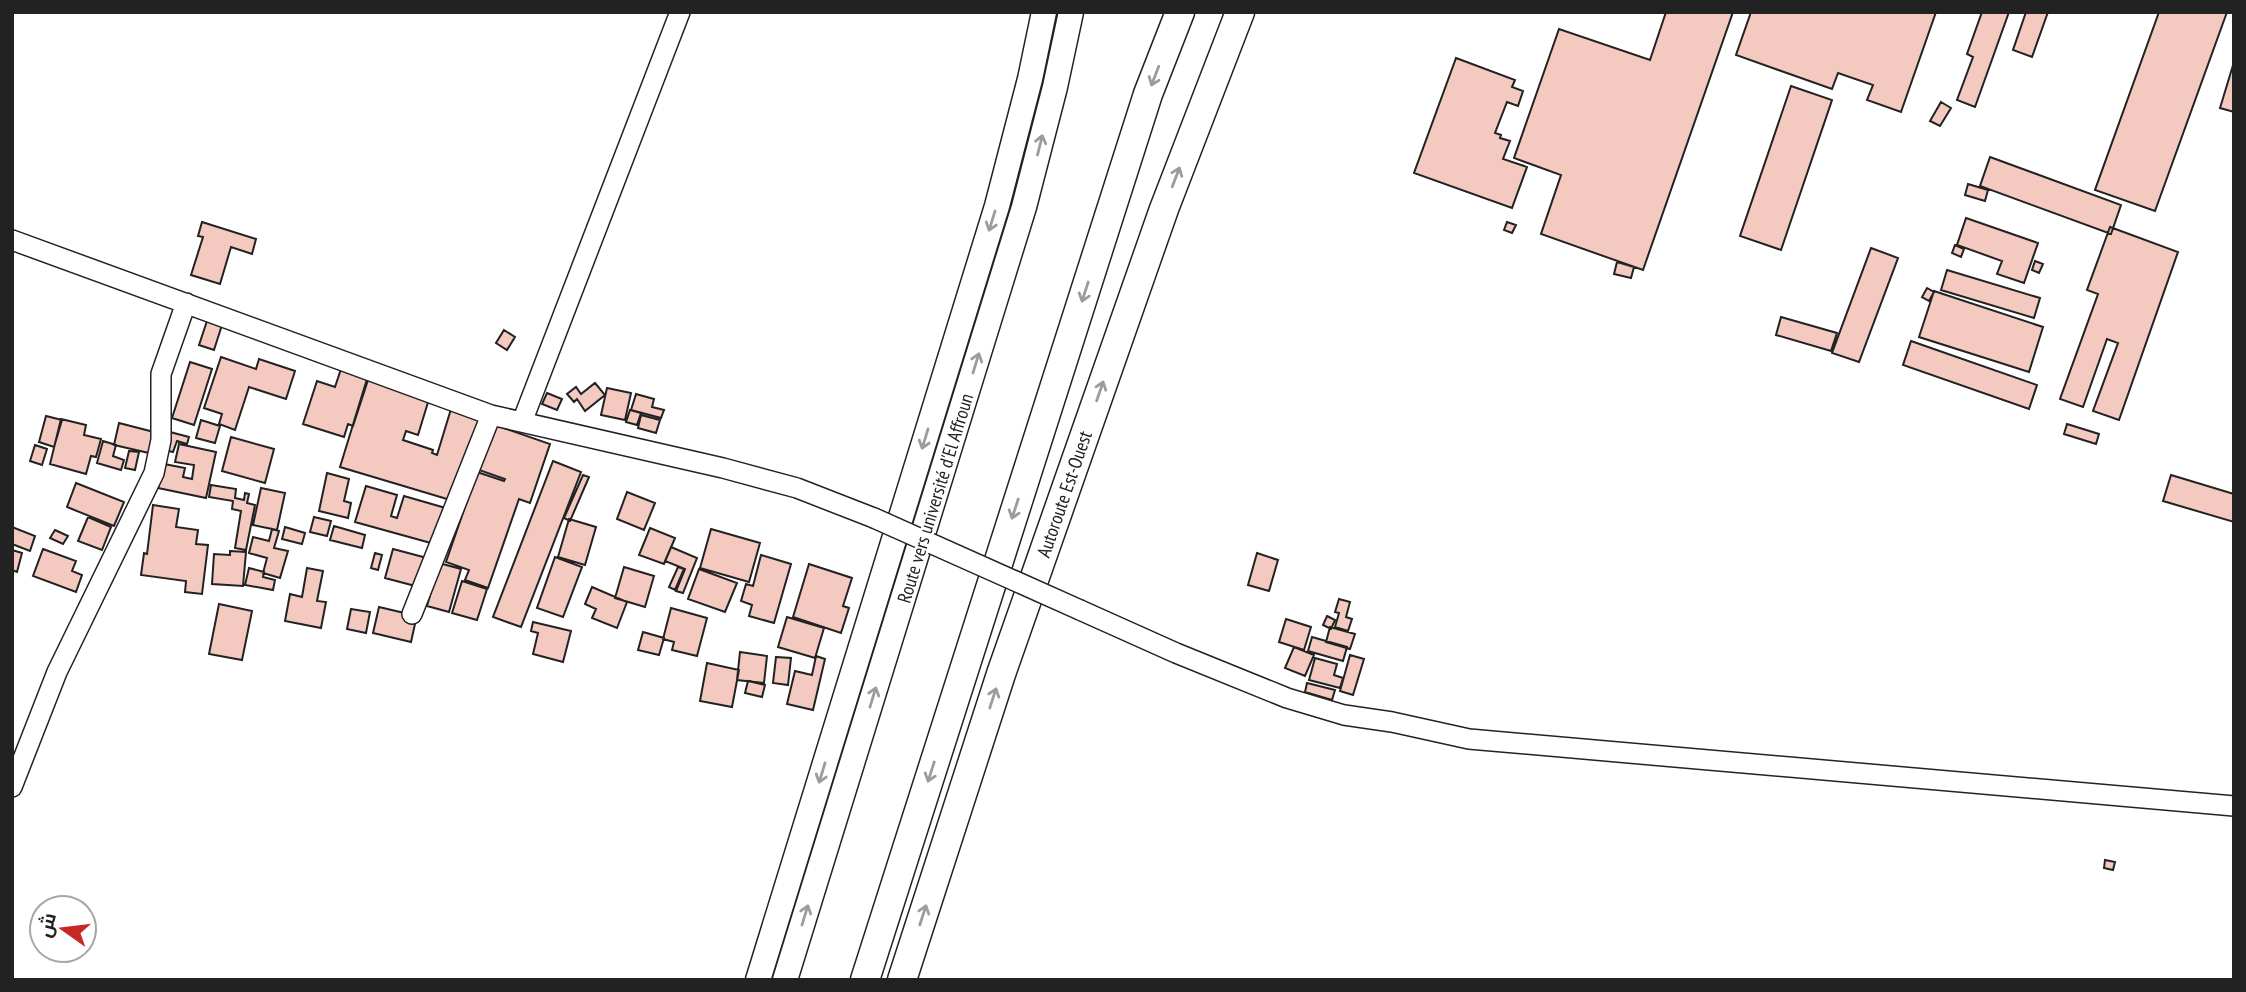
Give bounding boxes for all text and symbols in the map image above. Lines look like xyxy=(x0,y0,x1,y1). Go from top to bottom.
one-way arrow xyxy=(1148,65,1161,86)
one-way arrow xyxy=(1034,134,1047,157)
one-way arrow xyxy=(1171,166,1184,188)
one-way arrow xyxy=(985,210,998,232)
one-way arrow xyxy=(1077,281,1090,303)
one-way arrow xyxy=(971,352,984,374)
one-way arrow xyxy=(1094,380,1107,402)
street label: Route vers université d'El Affroun xyxy=(892,390,978,606)
one-way arrow xyxy=(918,427,931,449)
street label: Autoroute Est-Ouest xyxy=(1031,427,1097,560)
one-way arrow xyxy=(1008,497,1020,519)
one-way arrow xyxy=(867,687,880,709)
one-way arrow xyxy=(988,688,1000,710)
one-way arrow xyxy=(924,761,936,783)
one-way arrow xyxy=(815,762,828,784)
north arrow xyxy=(28,894,98,964)
one-way arrow xyxy=(800,904,812,926)
one-way arrow xyxy=(918,904,930,926)
text: ش xyxy=(32,910,61,940)

